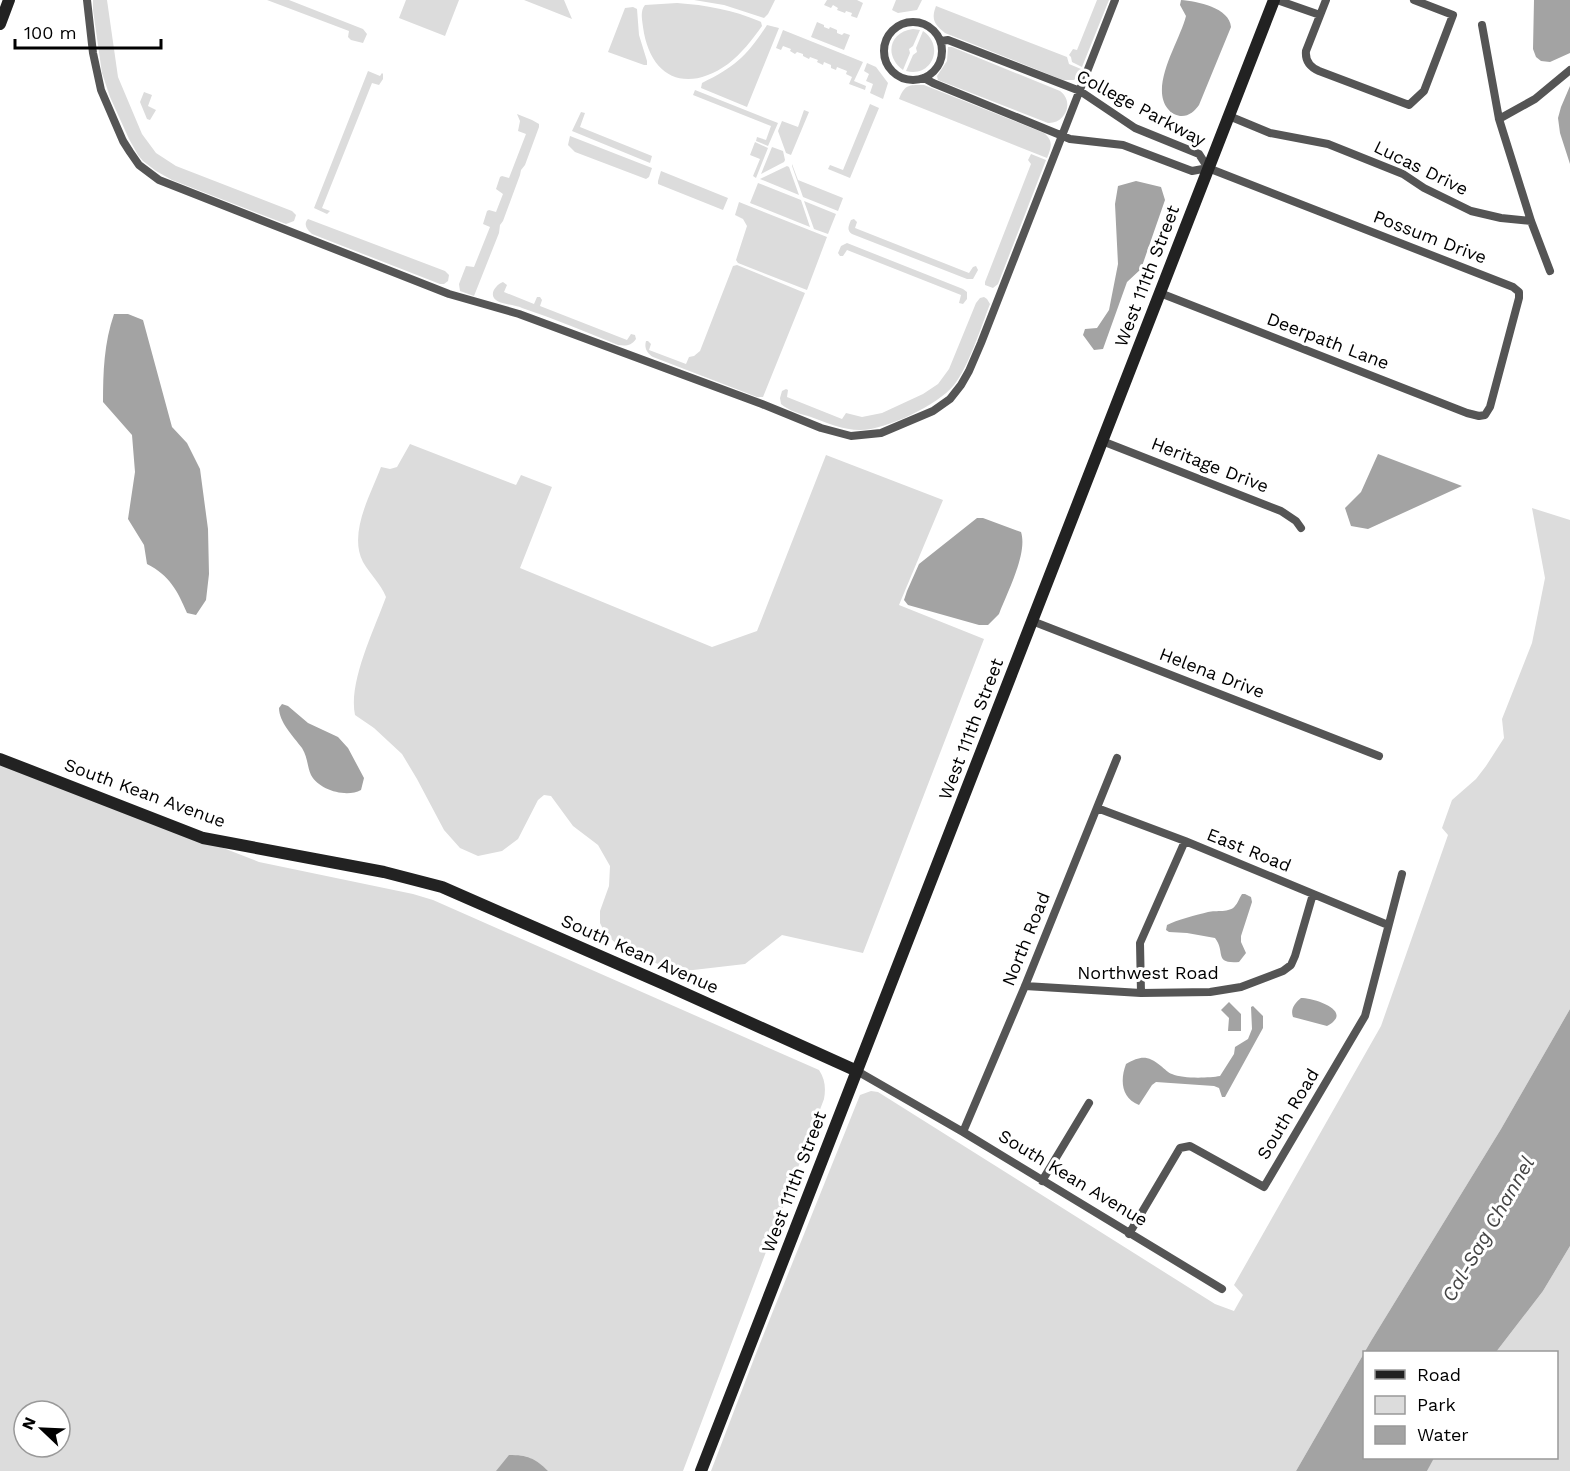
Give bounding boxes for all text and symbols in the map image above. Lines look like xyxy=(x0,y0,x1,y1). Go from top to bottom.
scale bar xyxy=(15,12,160,50)
text: 100 m xyxy=(24,22,77,43)
street label: College Parkway xyxy=(1073,65,1210,151)
street label: Lucas Drive xyxy=(1371,136,1472,199)
street label: West 111th Street xyxy=(1110,202,1183,350)
street label: Possum Drive xyxy=(1371,205,1490,268)
street label: Deerpath Lane xyxy=(1264,308,1392,374)
street label: Heritage Drive xyxy=(1148,432,1272,497)
street label: Helena Drive xyxy=(1157,643,1268,702)
street label: West 111th Street xyxy=(934,655,1007,803)
street label: South Kean Avenue xyxy=(62,754,229,831)
street label: East Road xyxy=(1204,823,1294,876)
street label: North Road xyxy=(997,889,1054,989)
street label: South Kean Avenue xyxy=(558,909,722,998)
street label: Northwest Road xyxy=(1077,962,1219,983)
street label: South Road xyxy=(1252,1065,1323,1163)
street label: West 111th Street xyxy=(757,1108,830,1256)
street label: South Kean Avenue xyxy=(995,1125,1152,1230)
water label: Cal-Sag Channel xyxy=(1437,1152,1539,1306)
legend xyxy=(1363,1351,1558,1459)
text: Road xyxy=(1417,1364,1461,1385)
text: Park xyxy=(1417,1394,1456,1415)
north arrow xyxy=(12,1399,72,1459)
text: N xyxy=(18,1414,40,1433)
text: Water xyxy=(1417,1424,1469,1445)

